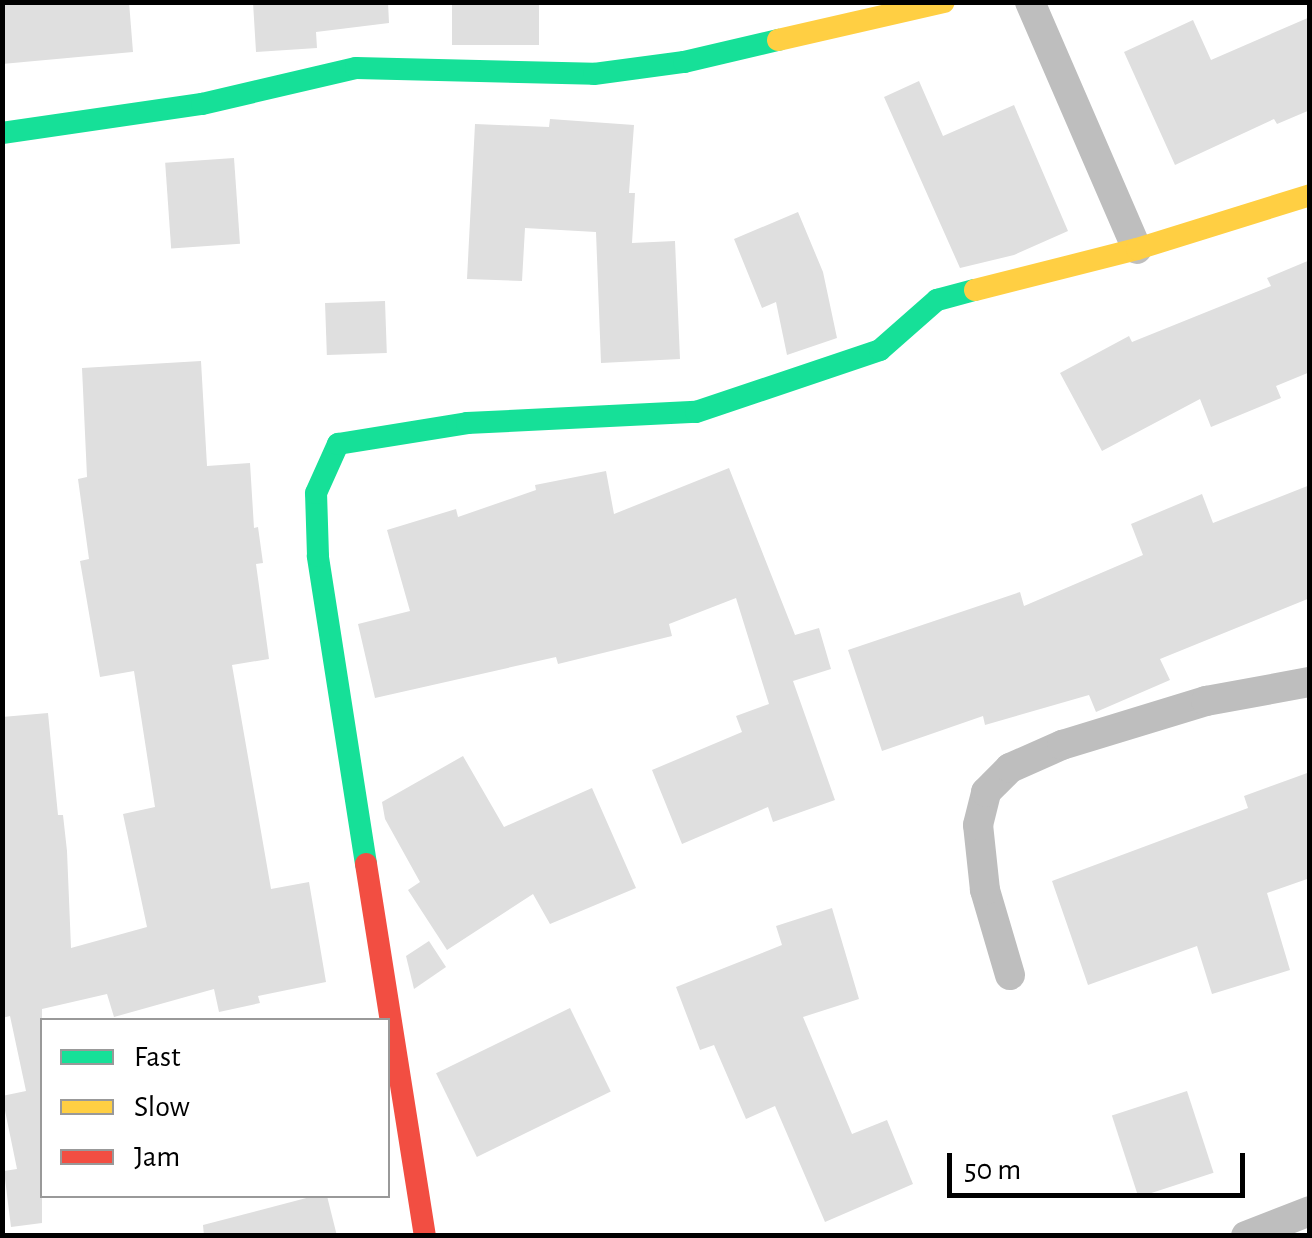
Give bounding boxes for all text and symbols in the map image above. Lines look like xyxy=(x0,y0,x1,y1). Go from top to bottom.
legend xyxy=(40,1018,390,1198)
text: Fast xyxy=(134,1042,181,1072)
text: Slow xyxy=(134,1092,190,1122)
scale bar xyxy=(952,1133,1250,1195)
text: Jam xyxy=(134,1142,180,1172)
text: 50 m xyxy=(964,1155,1021,1185)

